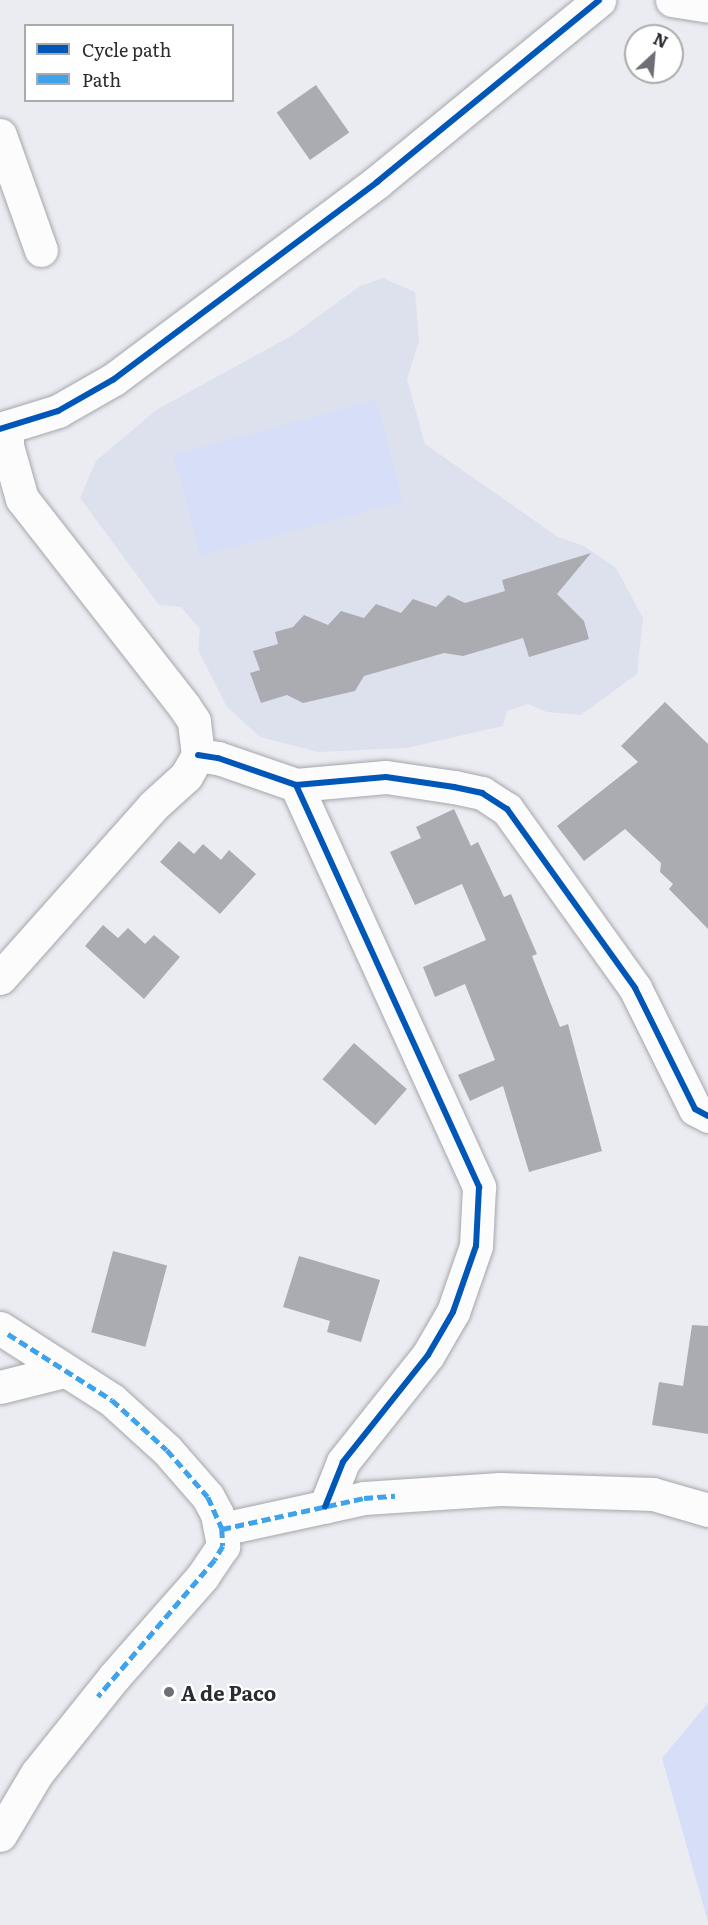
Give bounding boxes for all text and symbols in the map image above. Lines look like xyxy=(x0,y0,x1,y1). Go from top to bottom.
legend xyxy=(24,24,234,102)
north arrow xyxy=(624,24,684,84)
text: N xyxy=(650,26,672,53)
text: Cycle path xyxy=(82,36,171,63)
text: Path xyxy=(82,66,121,93)
place label: A de Paco xyxy=(181,1680,276,1704)
marker: A de Paco xyxy=(162,1685,176,1699)

